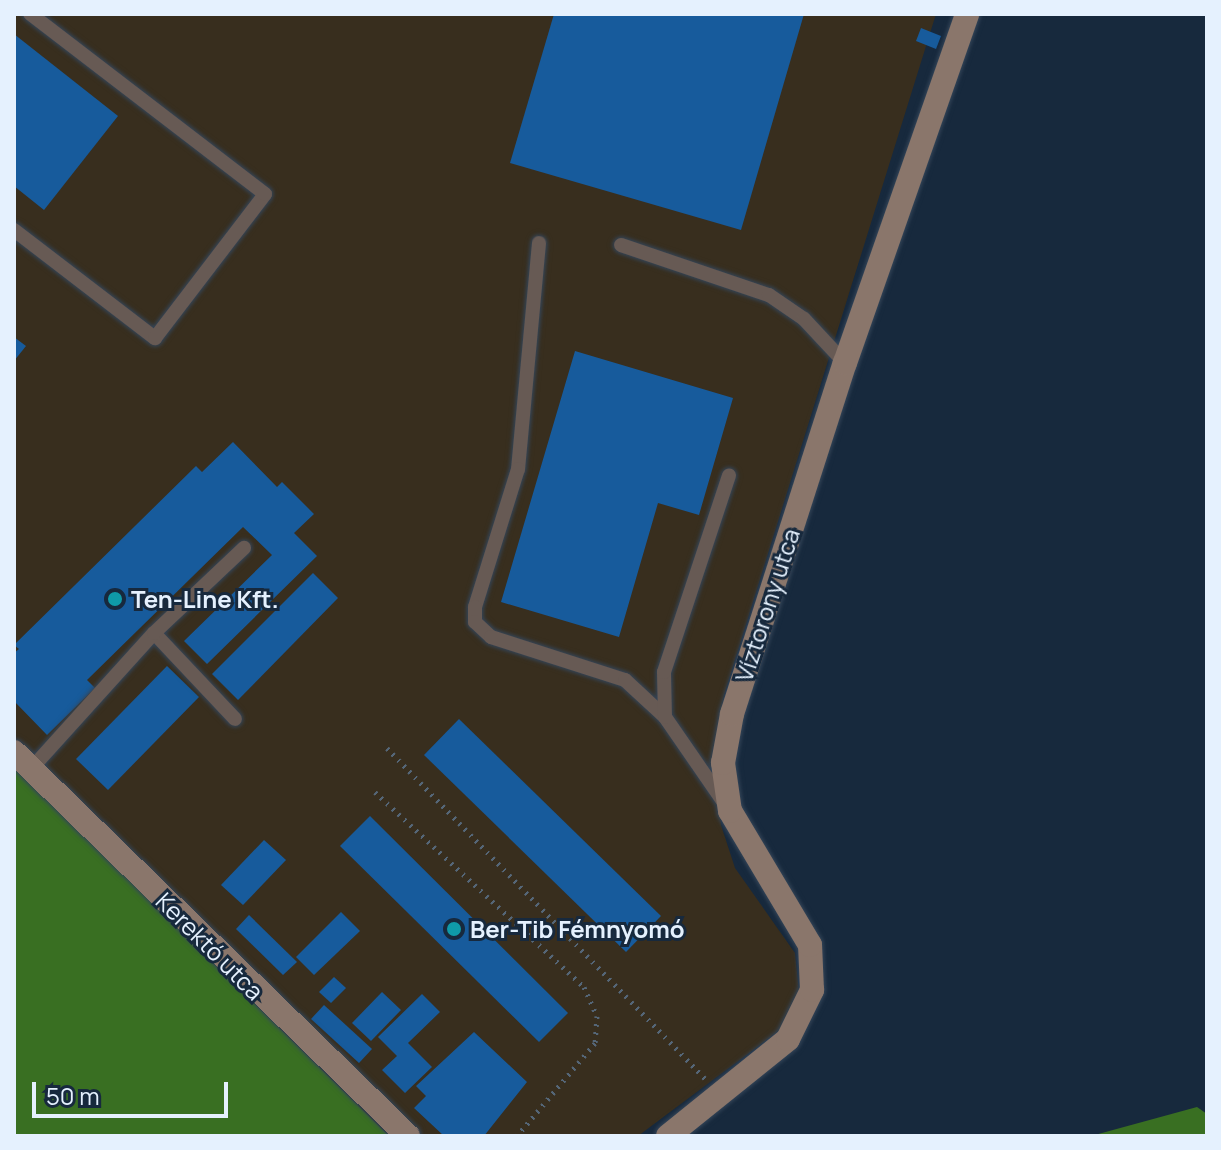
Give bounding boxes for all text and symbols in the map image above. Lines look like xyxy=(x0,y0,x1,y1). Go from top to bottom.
street label: Víztorony utca xyxy=(729,525,805,685)
place label: Ten-Line Kft. xyxy=(131,585,279,613)
marker: Ten-Line Kft. xyxy=(106,590,124,608)
street label: Kerektó utca xyxy=(150,886,270,1006)
place label: Ber-Tib Fémnyomó xyxy=(470,915,684,943)
marker: Ber-Tib Fémnyomó xyxy=(445,920,463,938)
scale bar xyxy=(36,1066,232,1116)
text: 50 m xyxy=(46,1079,100,1112)

